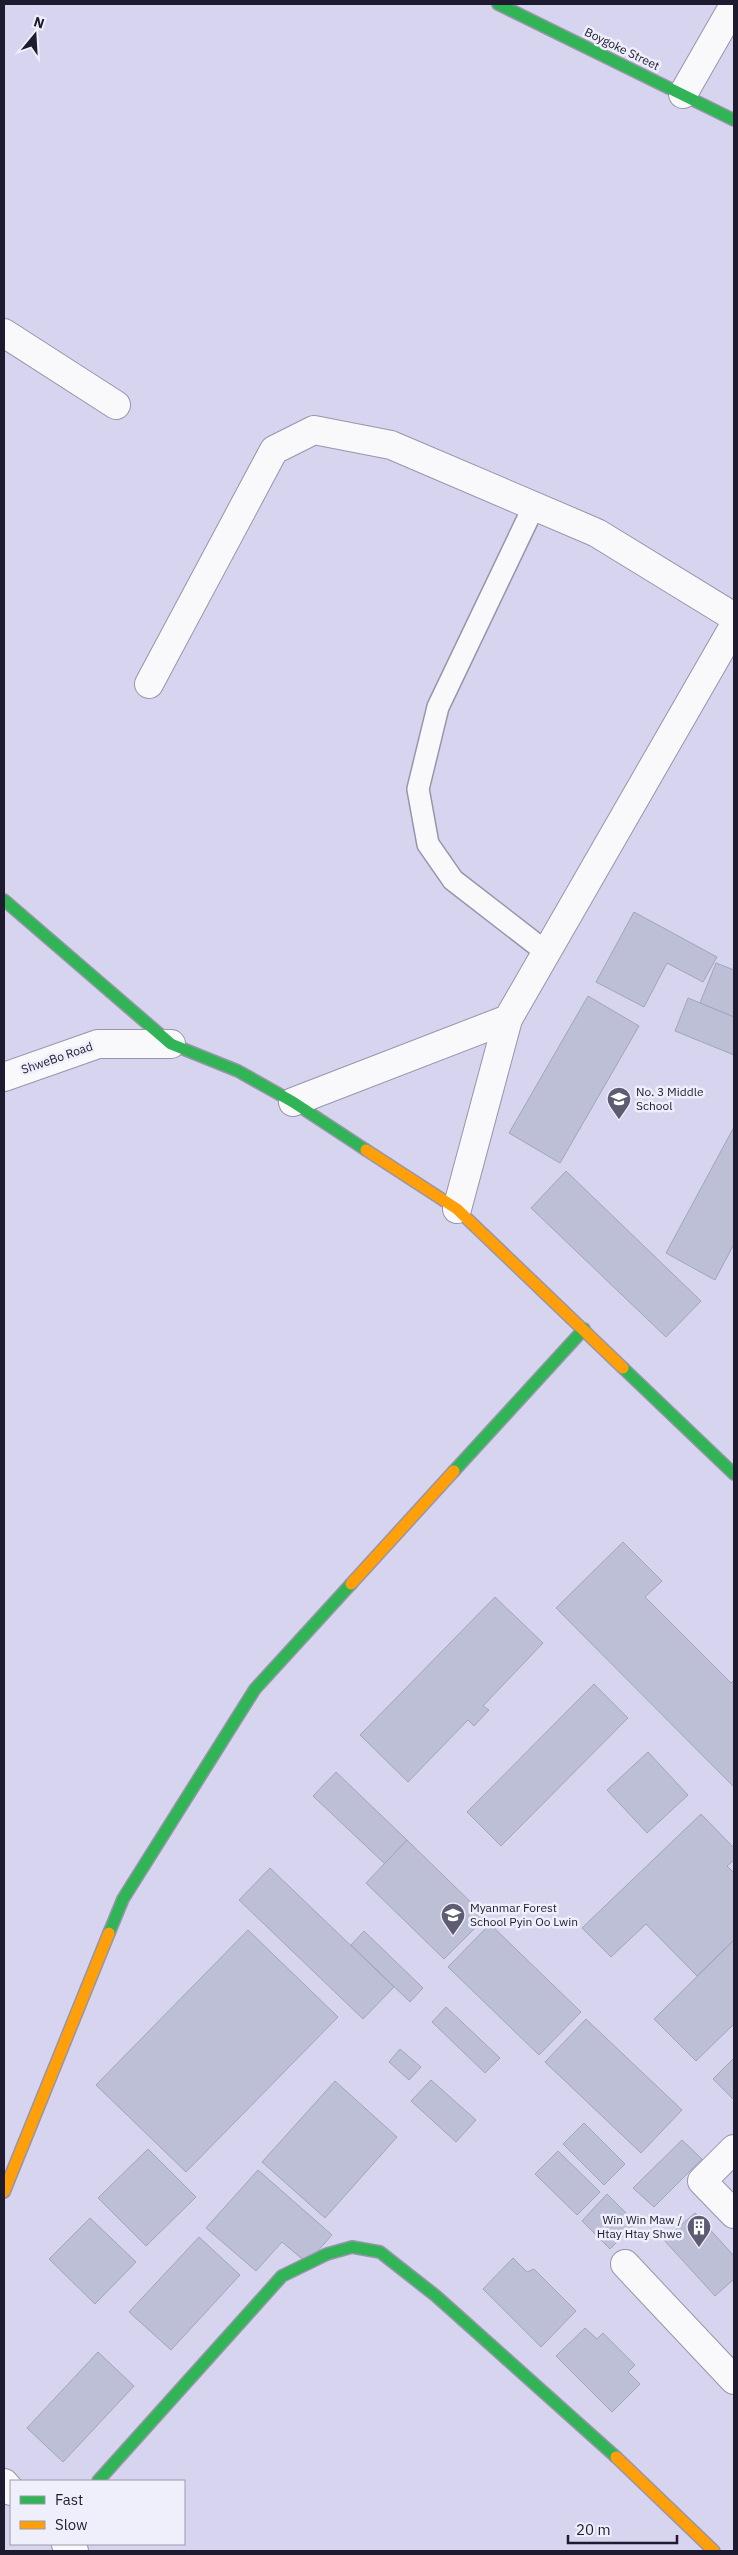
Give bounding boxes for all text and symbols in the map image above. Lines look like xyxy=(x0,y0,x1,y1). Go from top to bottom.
north arrow xyxy=(10,10,60,60)
text: N xyxy=(31,13,47,33)
street label: Boygoke Street xyxy=(582,24,662,73)
street label: ShweBo Road xyxy=(19,1038,94,1077)
place label: No. 3 Middle School xyxy=(636,1084,704,1113)
school or university icon: No. 3 Middle School xyxy=(606,1086,632,1120)
place label: Myanmar Forest School Pyin Oo Lwin xyxy=(470,1900,578,1929)
school or university icon: Myanmar Forest School Pyin Oo Lwin xyxy=(440,1902,466,1936)
place label: Win Win Maw / Htay Htay Shwe xyxy=(597,2212,682,2241)
building icon: Win Win Maw / Htay Htay Shwe xyxy=(686,2214,712,2248)
legend xyxy=(10,2480,185,2545)
text: Fast xyxy=(55,2490,83,2509)
scale bar xyxy=(568,2512,677,2544)
text: Slow xyxy=(55,2515,88,2534)
text: 20 m xyxy=(576,2520,611,2539)

